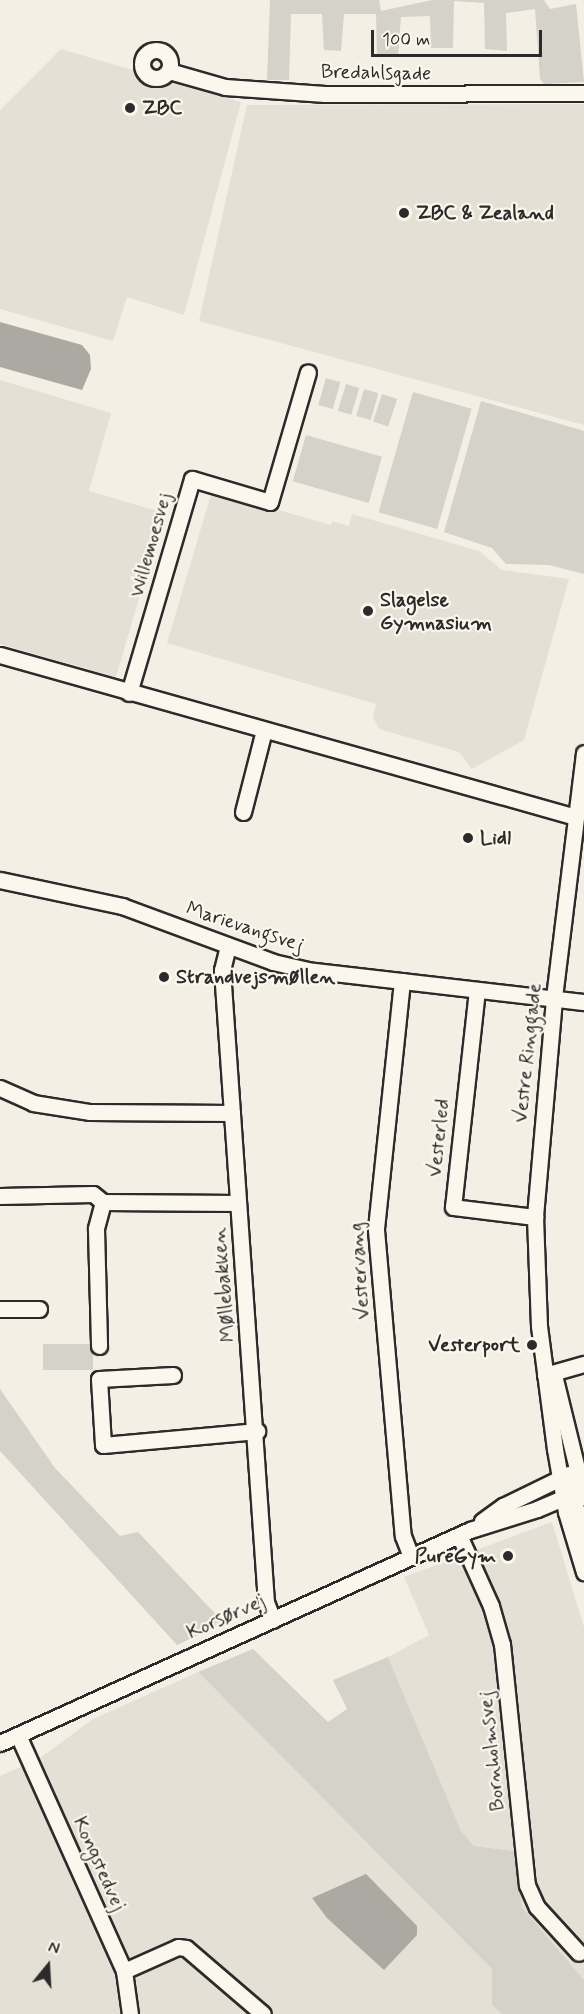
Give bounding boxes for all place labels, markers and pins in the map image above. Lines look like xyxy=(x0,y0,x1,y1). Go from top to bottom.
place label: ZBC xyxy=(142,96,182,120)
marker: ZBC xyxy=(123,101,137,115)
place label: ZBC & Zealand xyxy=(416,201,554,225)
marker: ZBC & Zealand xyxy=(397,206,411,220)
place label: Slagelse Gymnasium xyxy=(380,588,492,635)
marker: Slagelse Gymnasium xyxy=(361,604,375,618)
place label: Lidl xyxy=(480,826,511,850)
marker: Lidl xyxy=(461,831,475,845)
place label: Strandvejsmøllen xyxy=(176,965,335,989)
marker: Strandvejsmøllen xyxy=(157,970,171,984)
place label: Vesterport xyxy=(428,1333,520,1357)
marker: Vesterport xyxy=(525,1338,539,1352)
place label: PureGym xyxy=(415,1544,496,1568)
marker: PureGym xyxy=(501,1549,515,1563)

